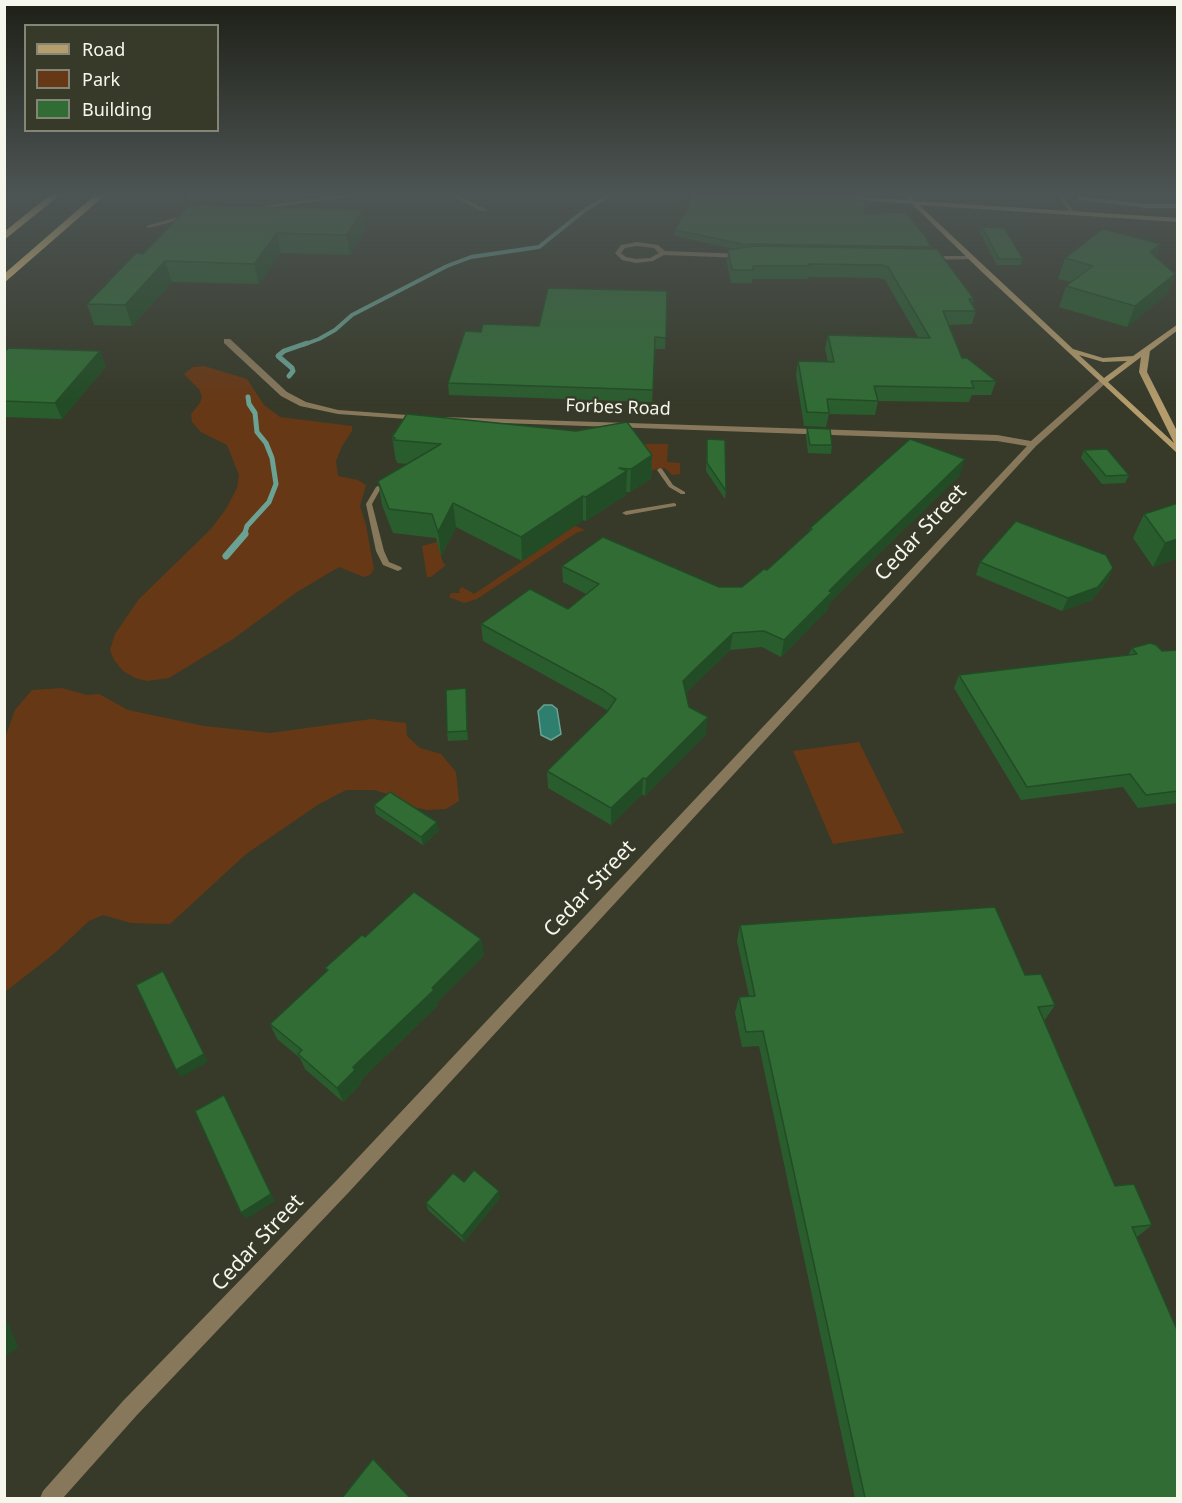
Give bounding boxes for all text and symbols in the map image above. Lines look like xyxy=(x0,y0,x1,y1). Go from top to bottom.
legend xyxy=(24,24,219,132)
text: Road xyxy=(82,37,125,61)
text: Park xyxy=(82,67,120,91)
text: Building xyxy=(82,97,152,121)
street label: Forbes Road xyxy=(565,395,671,421)
street label: Cedar Street xyxy=(870,480,972,586)
street label: Cedar Street xyxy=(539,836,641,942)
street label: Cedar Street xyxy=(207,1190,309,1296)

